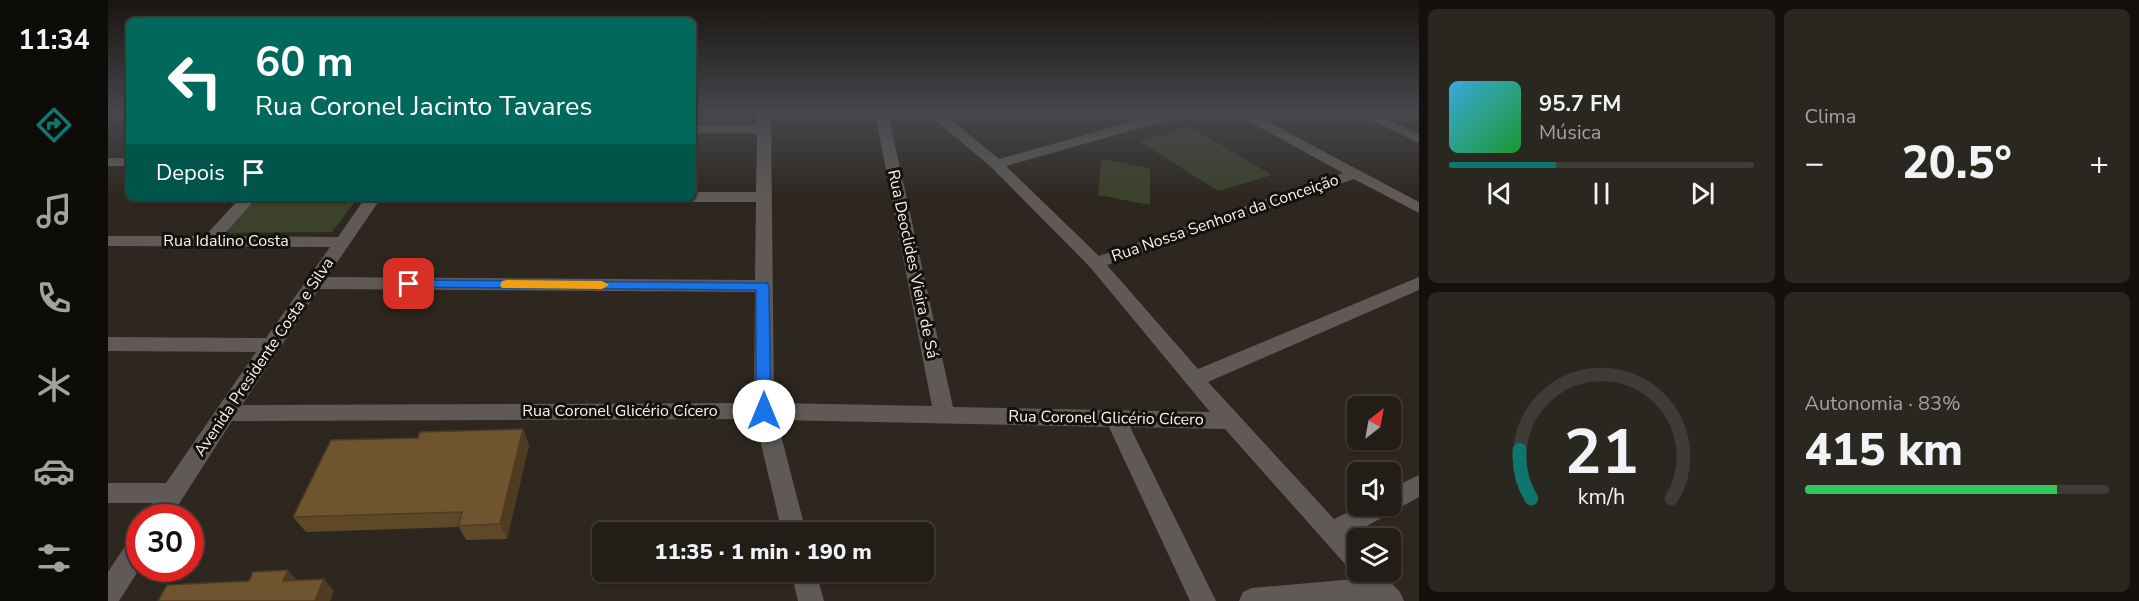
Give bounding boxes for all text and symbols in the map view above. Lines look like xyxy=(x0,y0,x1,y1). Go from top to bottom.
text: 11:34 xyxy=(18,22,90,59)
text: 60 m xyxy=(255,34,354,91)
icon: left xyxy=(156,42,234,120)
text: Rua Coronel Jacinto Tavares xyxy=(255,88,592,125)
text: 95.7 FM xyxy=(1539,89,1621,119)
text: Clima xyxy=(1805,103,1856,130)
icon: directions xyxy=(33,104,75,146)
text: Música xyxy=(1539,119,1601,146)
text: 20.5° xyxy=(1902,133,2012,194)
text: − xyxy=(1805,141,1824,186)
text: + xyxy=(2089,141,2109,186)
icon: arrive xyxy=(237,156,270,189)
text: Depois xyxy=(156,158,225,188)
street label: Rua Deoclides Vieira de Sá xyxy=(882,168,944,360)
street label: Rua Nossa Senhora da Conceição xyxy=(1108,169,1342,267)
icon: previous xyxy=(1483,177,1516,210)
icon: pause xyxy=(1585,177,1618,210)
icon: next xyxy=(1686,177,1719,210)
icon: music xyxy=(33,190,75,232)
street label: Rua Idalino Costa xyxy=(163,230,289,252)
street label: Avenida Presidente Costa e Silva xyxy=(189,253,339,461)
pin xyxy=(383,258,434,309)
icon: arrive xyxy=(392,267,425,300)
icon: phone xyxy=(33,277,75,319)
icon: climate xyxy=(33,364,75,406)
position arrow xyxy=(732,379,796,443)
text: Autonomia · 83% xyxy=(1805,390,1961,417)
north arrow xyxy=(1347,396,1401,450)
map controls xyxy=(1347,396,1401,582)
street label: Rua Coronel Glicério Cícero xyxy=(522,400,718,422)
street label: Rua Coronel Glicério Cícero xyxy=(1008,405,1204,431)
text: 21 xyxy=(1564,410,1639,495)
text: 415 km xyxy=(1805,420,1963,481)
icon: car xyxy=(33,450,75,492)
button: sound xyxy=(1347,462,1401,516)
text: km/h xyxy=(1578,482,1625,512)
speed limit sign: 30 xyxy=(126,504,204,582)
button: layers xyxy=(1347,528,1401,582)
icon: filters xyxy=(33,537,75,579)
text: 11:35 · 1 min · 190 m xyxy=(654,537,872,567)

